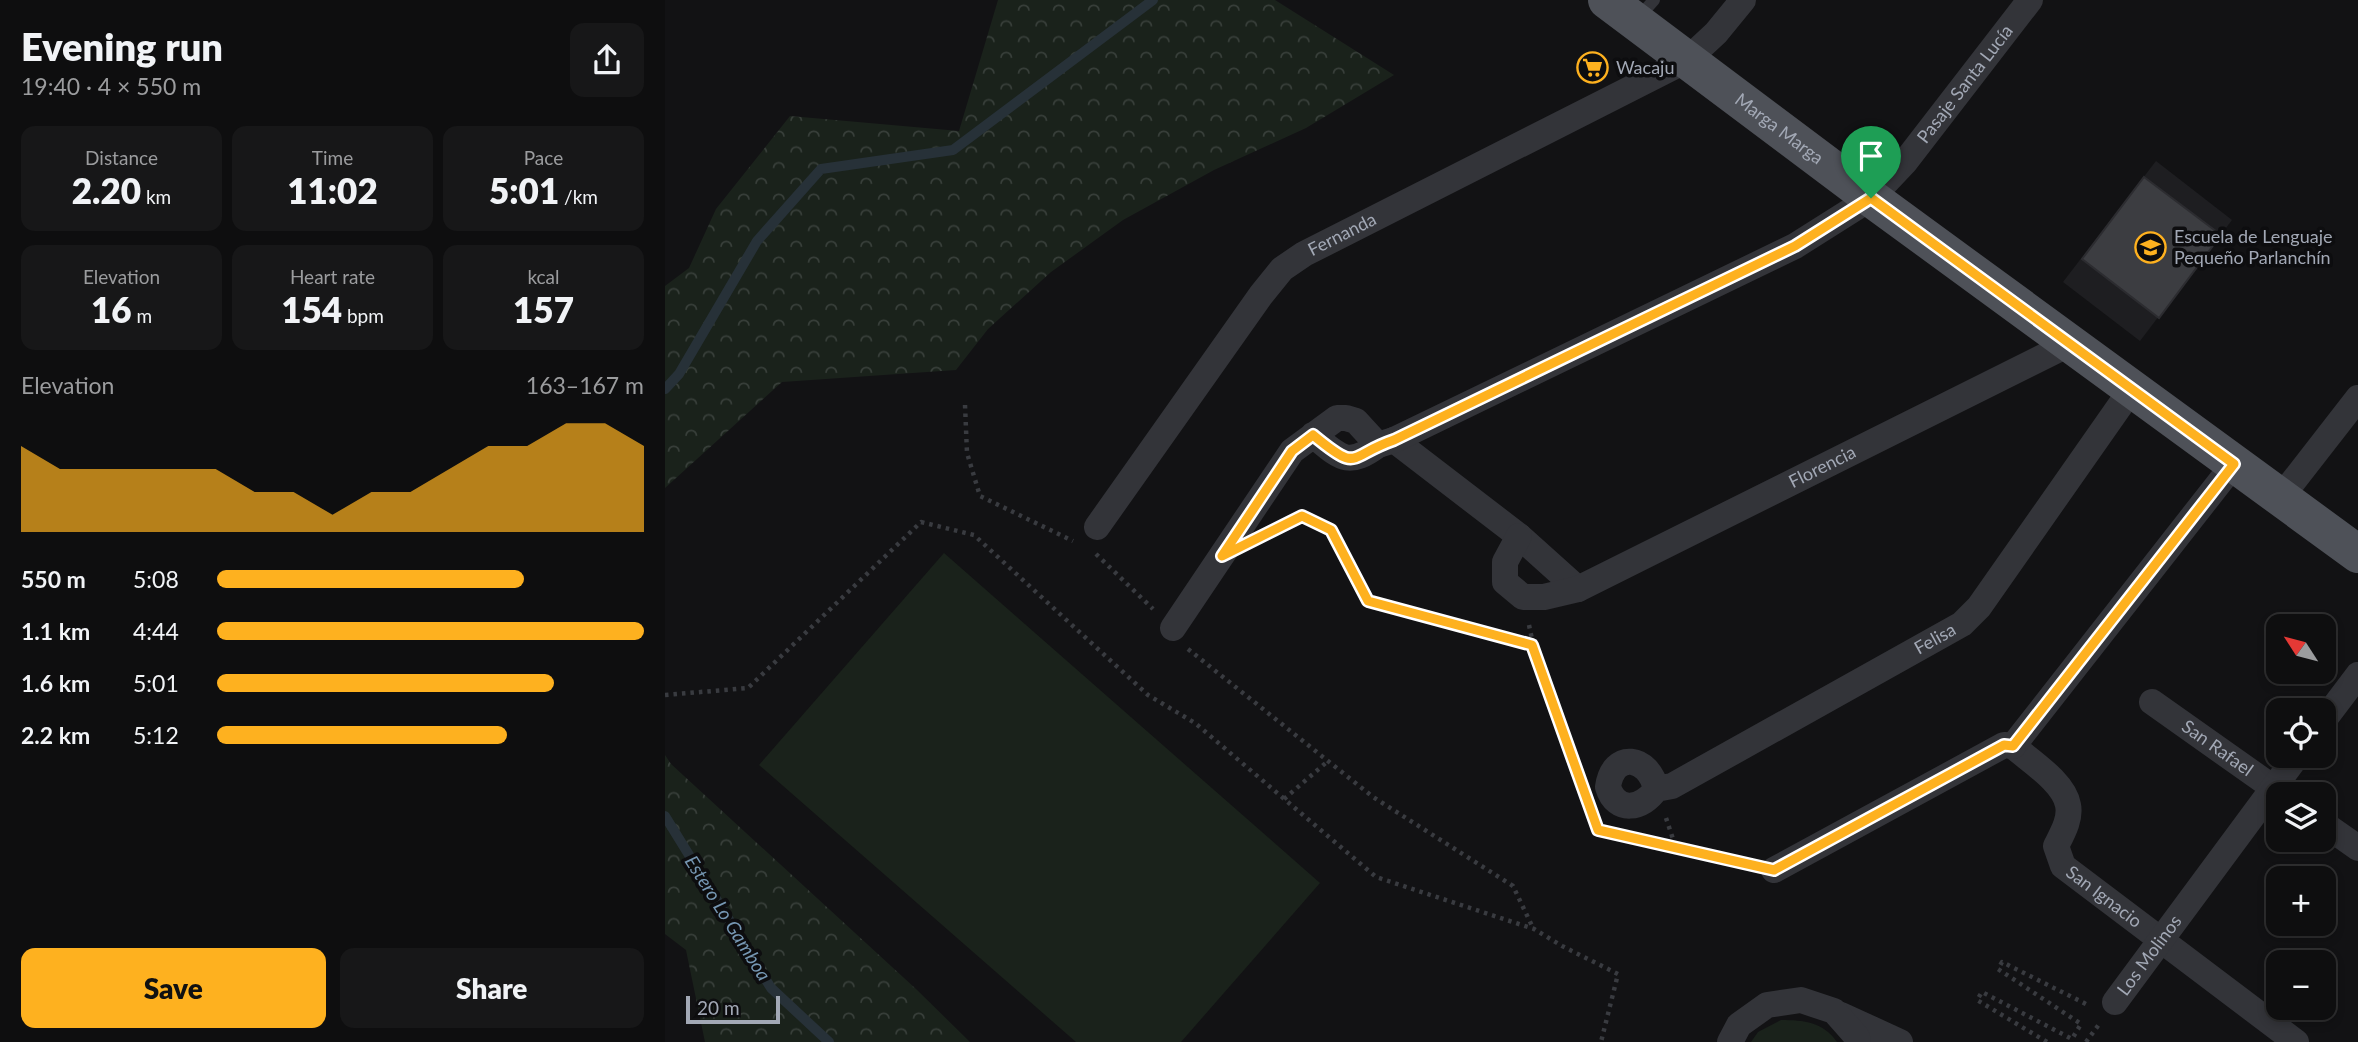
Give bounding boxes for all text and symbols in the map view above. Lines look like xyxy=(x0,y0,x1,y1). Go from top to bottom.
street label: Pasaje Santa Lucía xyxy=(1912,20,2017,147)
text: Evening run xyxy=(21,23,223,69)
button: share xyxy=(570,23,644,97)
supermarket icon: Wacaju xyxy=(1576,51,1610,85)
place label: Wacaju xyxy=(1616,56,1674,78)
text: 19:40 · 4 × 550 m xyxy=(21,72,201,100)
street label: Marga Marga xyxy=(1731,88,1828,168)
pin xyxy=(1841,126,1901,198)
icon: arrive xyxy=(1852,137,1890,175)
text: Distance xyxy=(85,146,158,169)
text: Time xyxy=(312,146,353,169)
text: Pace xyxy=(524,146,563,169)
text: 2.20 xyxy=(72,169,141,211)
text: 11:02 xyxy=(287,169,378,211)
text: 5:01 xyxy=(489,169,559,211)
text: km xyxy=(141,185,171,208)
text: /km xyxy=(559,185,598,208)
street label: Fernanda xyxy=(1304,207,1380,260)
place label: Escuela de Lenguaje Pequeño Parlanchín xyxy=(2174,225,2332,268)
school or university icon: Escuela de Lenguaje Pequeño Parlanchín xyxy=(2134,230,2168,264)
text: Elevation xyxy=(83,265,160,288)
text: Heart rate xyxy=(290,265,375,288)
text: kcal xyxy=(527,265,560,288)
text: 16 xyxy=(91,288,132,330)
text: 154 xyxy=(281,288,342,330)
text: 157 xyxy=(513,288,574,330)
text: m xyxy=(132,304,152,327)
text: bpm xyxy=(342,304,384,327)
text: Elevation xyxy=(21,371,114,399)
text: 163–167 m xyxy=(526,371,644,399)
street label: Florencia xyxy=(1785,440,1859,492)
text: 550 m xyxy=(21,565,86,593)
text: 5:08 xyxy=(133,565,179,593)
north arrow xyxy=(2266,614,2336,684)
map controls xyxy=(2266,614,2336,1020)
text: 1.1 km xyxy=(21,617,90,645)
text: 4:44 xyxy=(133,617,179,645)
street label: Felisa xyxy=(1910,618,1959,659)
text: 1.6 km xyxy=(21,669,90,697)
text: 5:01 xyxy=(133,669,179,697)
button: locate xyxy=(2266,698,2336,768)
street label: San Rafael xyxy=(2178,715,2258,780)
text: 2.2 km xyxy=(21,721,90,749)
text: 5:12 xyxy=(133,721,179,749)
button: layers xyxy=(2266,782,2336,852)
water label: Estero Lo Gamboa xyxy=(681,851,776,985)
street label: San Ignacio xyxy=(2062,860,2147,932)
button: + xyxy=(2266,866,2336,936)
street label: Los Molinos xyxy=(2112,910,2186,999)
button: Save xyxy=(21,948,326,1028)
button: Share xyxy=(340,948,644,1028)
button: − xyxy=(2266,950,2336,1020)
scale bar xyxy=(686,993,781,1025)
text: 20 m xyxy=(697,996,740,1019)

